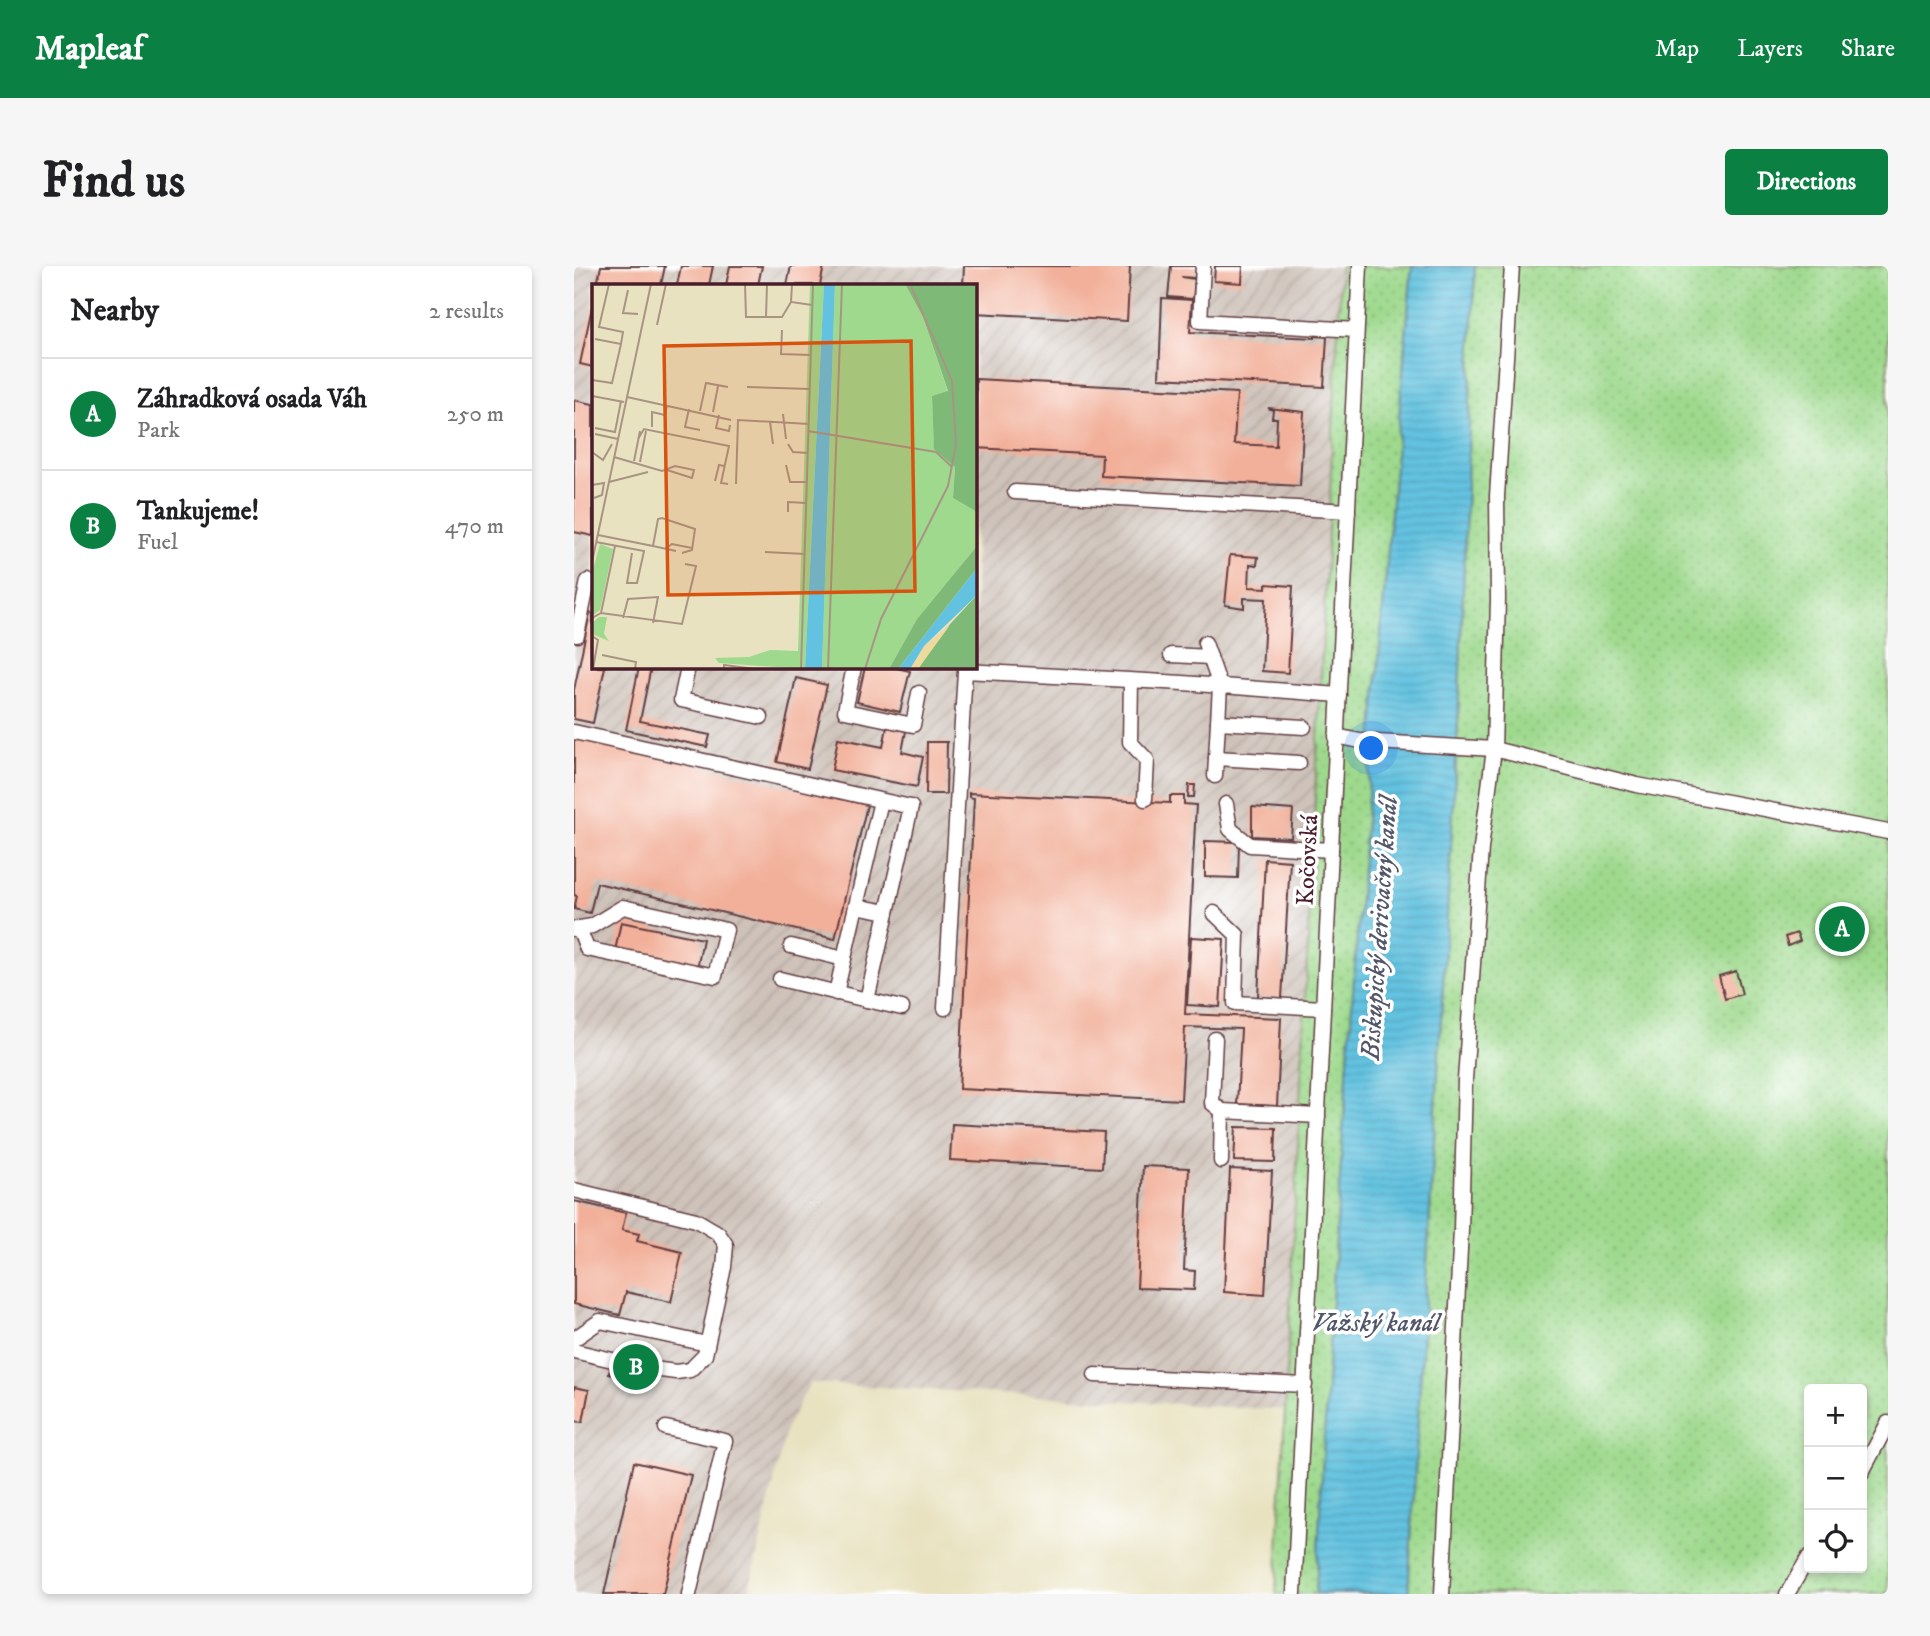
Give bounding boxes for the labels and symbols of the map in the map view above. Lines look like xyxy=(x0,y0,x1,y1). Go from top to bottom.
inset map xyxy=(592,284,976,668)
your location xyxy=(1354,731,1388,765)
water label: Biskupický derivačný kanál xyxy=(1354,792,1406,1062)
street label: Kočovská xyxy=(1291,813,1325,906)
pin: A xyxy=(1819,903,1865,955)
water label: Važský kanál xyxy=(1312,1307,1443,1340)
pin: B xyxy=(613,1341,659,1393)

